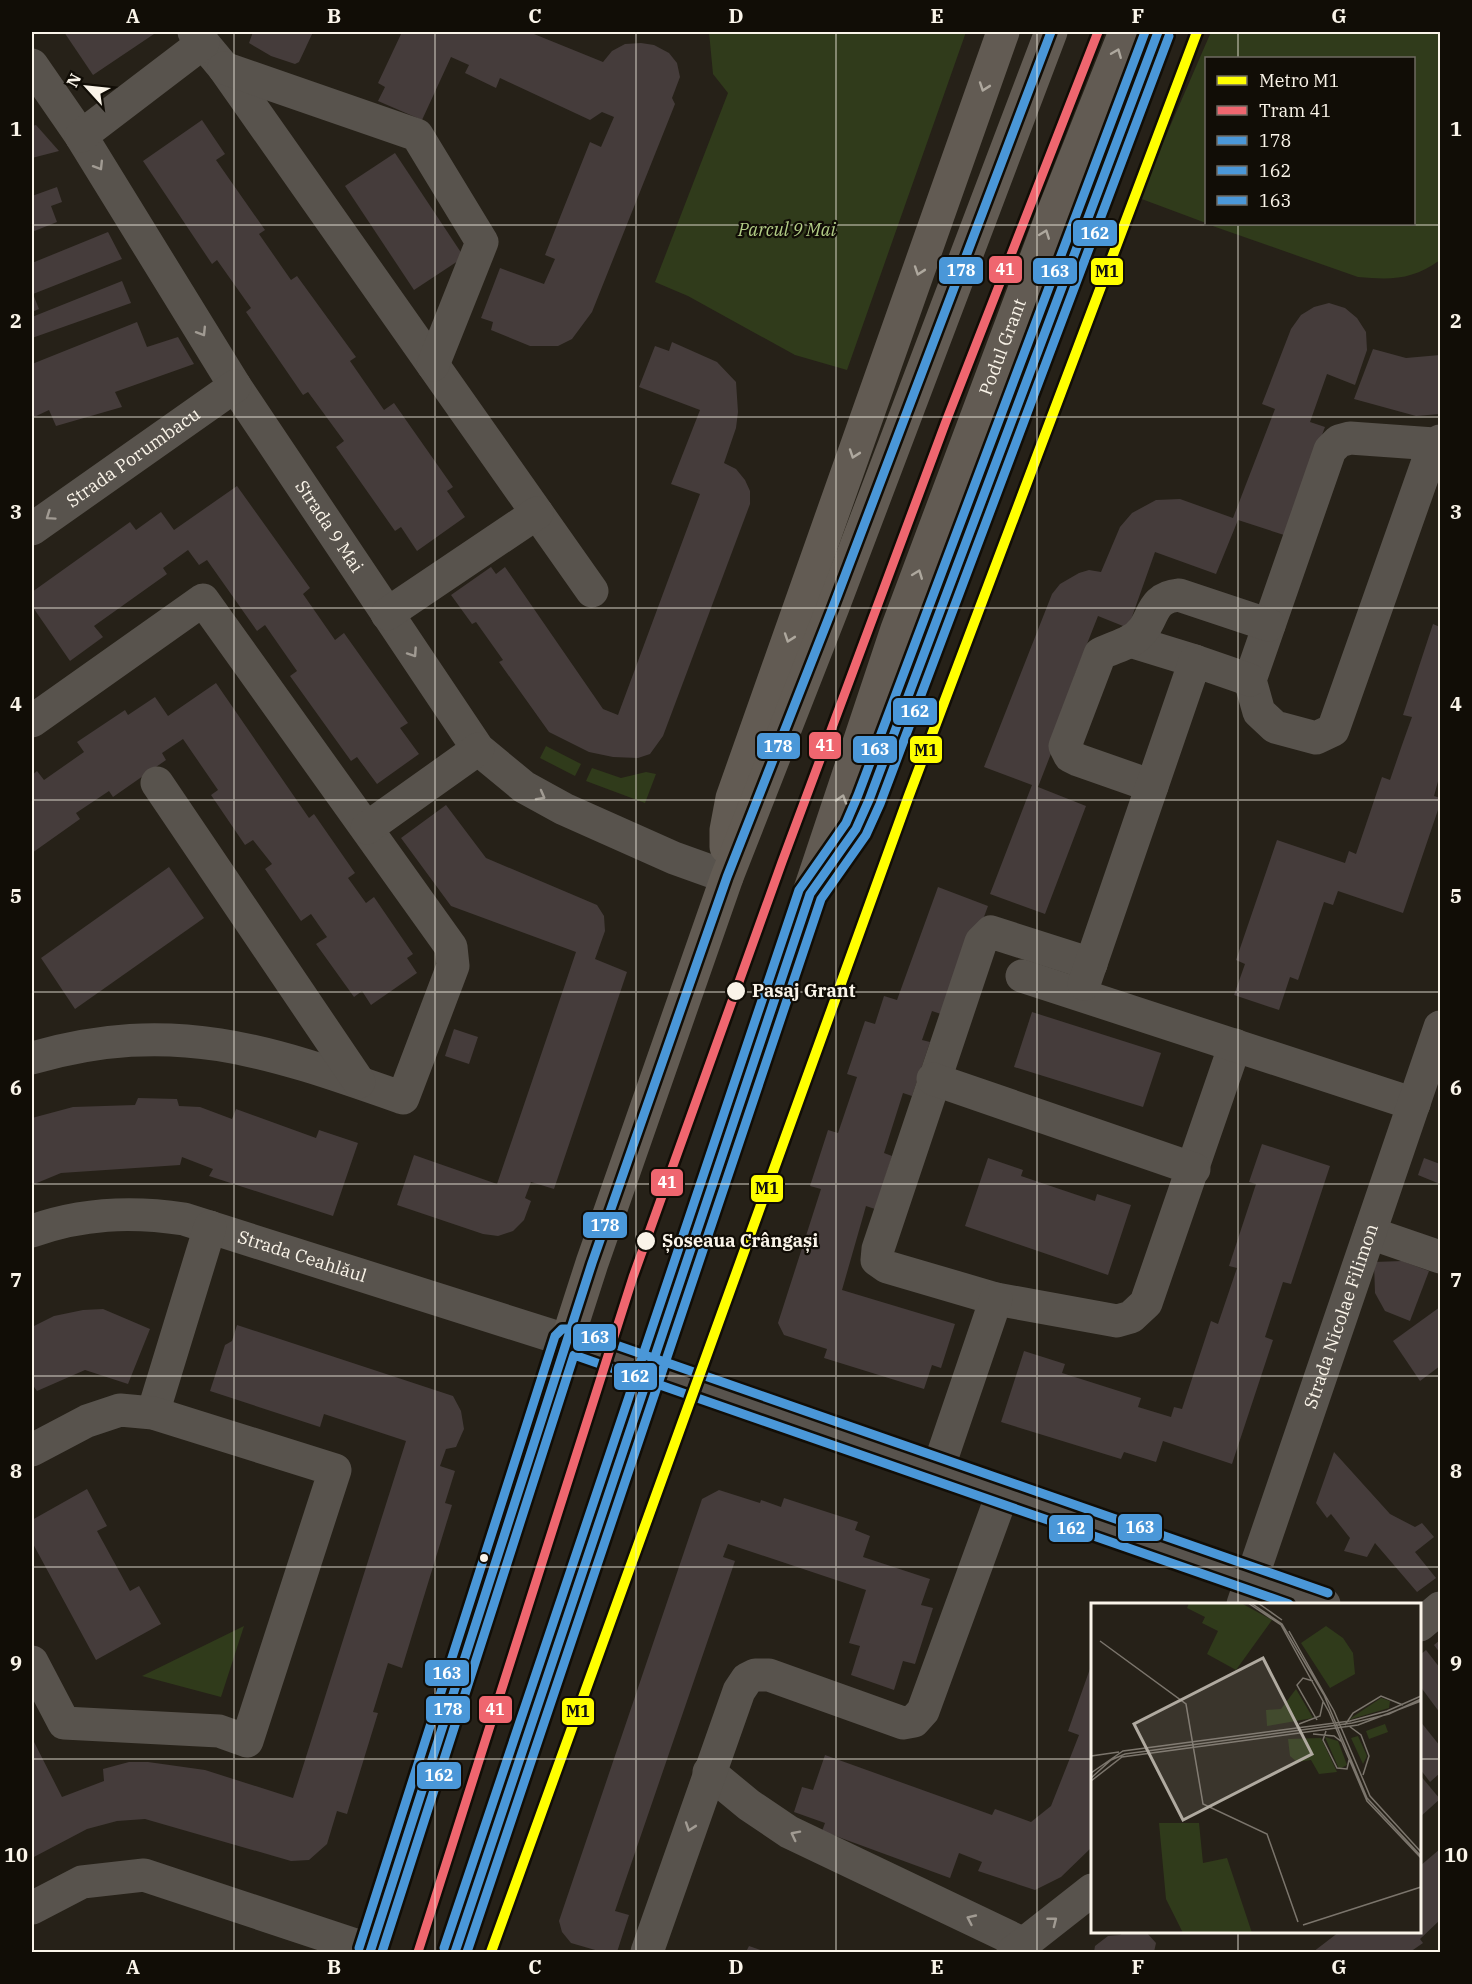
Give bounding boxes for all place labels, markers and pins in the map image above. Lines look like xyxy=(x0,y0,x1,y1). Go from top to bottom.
place label: Pasaj Grant xyxy=(752,979,856,1002)
marker: Pasaj Grant xyxy=(725,980,747,1002)
place label: Șoseaua Crângași xyxy=(662,1229,818,1253)
marker: Șoseaua Crângași xyxy=(635,1230,657,1252)
unlabelled marker xyxy=(478,1552,490,1564)

